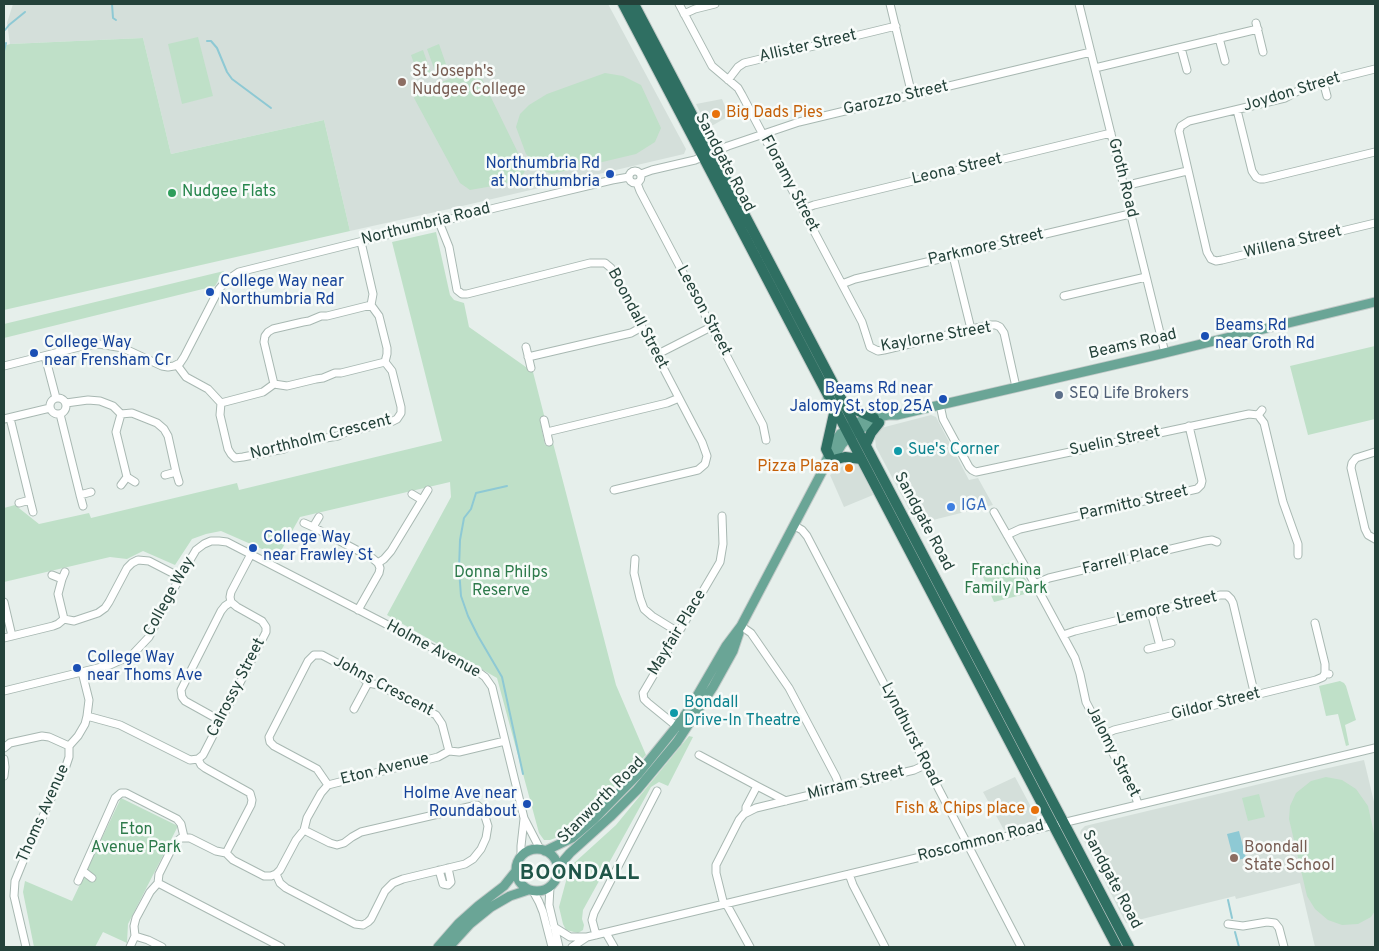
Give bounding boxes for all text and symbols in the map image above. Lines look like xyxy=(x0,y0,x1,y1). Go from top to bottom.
street label: Allister Street xyxy=(757,26,859,68)
place label: St Joseph's Nudgee College xyxy=(412,63,526,101)
street label: Joydon Street xyxy=(1241,69,1343,117)
marker: St Joseph's Nudgee College xyxy=(396,76,408,88)
street label: Garozzo Street xyxy=(842,78,950,120)
place label: Big Dads Pies xyxy=(726,104,823,124)
marker: Big Dads Pies xyxy=(710,108,722,120)
street label: Sandgate Road xyxy=(690,110,758,216)
street label: Floramy Street xyxy=(756,133,822,235)
street label: Groth Road xyxy=(1103,136,1141,220)
street label: Leona Street xyxy=(910,150,1004,190)
place label: Northumbria Rd at Northumbria xyxy=(485,155,600,193)
marker: Northumbria Rd at Northumbria xyxy=(604,168,616,180)
place label: Nudgee Flats xyxy=(182,183,276,203)
marker: Nudgee Flats xyxy=(166,187,178,199)
street label: Northumbria Road xyxy=(359,200,493,250)
street label: Willena Street xyxy=(1242,222,1344,264)
street label: Parkmore Street xyxy=(926,225,1046,271)
street label: Leeson Street xyxy=(671,263,735,359)
street label: Boondall Street xyxy=(602,265,672,373)
place label: College Way near Northumbria Rd xyxy=(220,273,344,311)
marker: College Way near Northumbria Rd xyxy=(204,286,216,298)
place label: Beams Rd near Groth Rd xyxy=(1215,317,1315,355)
street label: Kaylorne Street xyxy=(879,319,993,357)
street label: Beams Road xyxy=(1087,326,1179,364)
marker: Beams Rd near Groth Rd xyxy=(1199,330,1211,342)
place label: College Way near Frensham Cr xyxy=(44,334,171,372)
marker: College Way near Frensham Cr xyxy=(28,347,40,359)
place label: Beams Rd near Jalomy St, stop 25A xyxy=(789,380,933,418)
place label: SEQ Life Brokers xyxy=(1069,385,1189,405)
marker: SEQ Life Brokers xyxy=(1053,389,1065,401)
marker: Beams Rd near Jalomy St, stop 25A xyxy=(937,393,949,405)
street label: Northholm Crescent xyxy=(248,411,394,465)
street label: Suelin Street xyxy=(1068,423,1162,461)
place label: Sue's Corner xyxy=(908,441,999,461)
marker: Sue's Corner xyxy=(892,445,904,457)
place label: Pizza Plaza xyxy=(757,458,839,478)
marker: Pizza Plaza xyxy=(843,462,855,474)
street label: Sandgate Road xyxy=(889,469,957,575)
street label: Parmitto Street xyxy=(1078,482,1190,526)
place label: IGA xyxy=(961,497,987,517)
marker: IGA xyxy=(945,501,957,513)
place label: College Way near Frawley St xyxy=(263,529,373,567)
street label: Farrell Place xyxy=(1081,540,1171,580)
marker: College Way near Frawley St xyxy=(247,542,259,554)
street label: College Way xyxy=(140,554,200,640)
park label: Franchina Family Park xyxy=(964,562,1048,600)
park label: Donna Philps Reserve xyxy=(454,564,548,602)
street label: Mayfair Place xyxy=(645,587,711,679)
street label: Lemore Street xyxy=(1115,588,1219,630)
street label: Holme Avenue xyxy=(383,617,483,683)
street label: Calrossy Street xyxy=(204,635,270,741)
place label: College Way near Thoms Ave xyxy=(87,649,202,687)
street label: Johns Crescent xyxy=(330,653,436,721)
marker: College Way near Thoms Ave xyxy=(71,662,83,674)
street label: Lyndhurst Road xyxy=(876,680,944,790)
street label: Gildor Street xyxy=(1169,685,1263,725)
place label: Bondall Drive-In Theatre xyxy=(684,694,801,732)
street label: Jalomy Street xyxy=(1081,703,1143,801)
marker: Bondall Drive-In Theatre xyxy=(668,707,680,719)
street label: Eton Avenue xyxy=(339,750,431,790)
street label: Stanworth Road xyxy=(555,754,649,848)
street label: Thoms Avenue xyxy=(14,762,74,866)
street label: Mirram Street xyxy=(806,763,906,805)
place label: Holme Ave near Roundabout xyxy=(403,785,517,823)
marker: Holme Ave near Roundabout xyxy=(521,798,533,810)
place label: Fish & Chips place xyxy=(895,800,1025,820)
marker: Fish & Chips place xyxy=(1029,804,1041,816)
street label: Roscommon Road xyxy=(916,817,1046,867)
park label: Eton Avenue Park xyxy=(91,821,181,859)
street label: Sandgate Road xyxy=(1077,827,1145,933)
place label: Boondall State School xyxy=(1244,839,1335,877)
marker: Boondall State School xyxy=(1228,852,1240,864)
district label: BOONDALL xyxy=(519,862,641,888)

